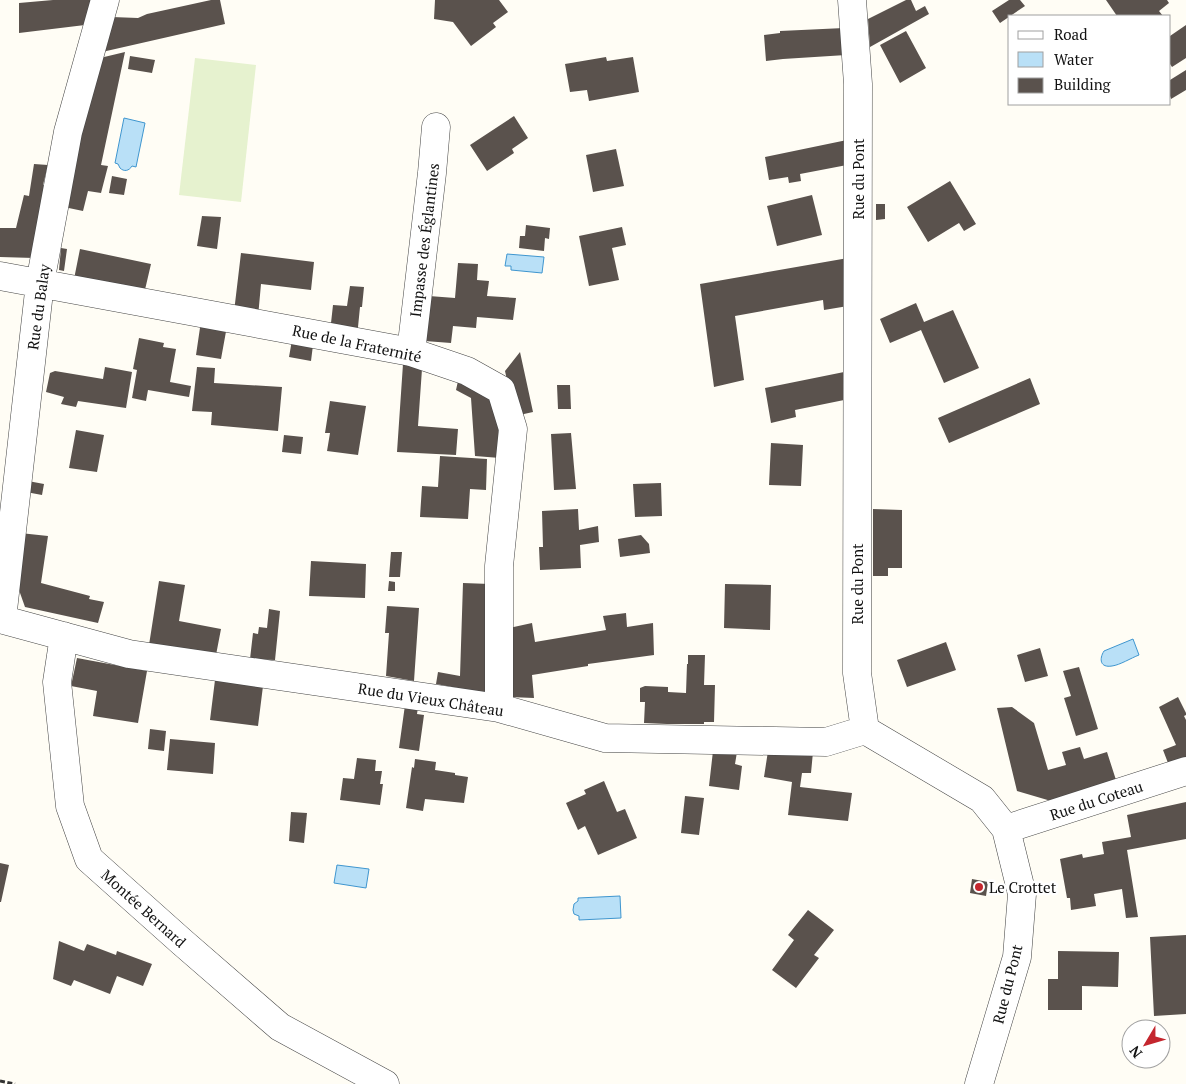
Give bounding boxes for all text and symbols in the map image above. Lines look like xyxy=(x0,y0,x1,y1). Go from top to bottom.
legend xyxy=(1008,15,1171,105)
text: Road xyxy=(1054,24,1087,44)
text: Water xyxy=(1054,49,1094,69)
text: Building xyxy=(1054,74,1112,94)
street label: Rue du Pont xyxy=(848,138,868,220)
street label: Impasse des Églantines xyxy=(405,162,443,318)
street label: Rue du Balay xyxy=(22,262,54,351)
street label: Rue de la Fraternité xyxy=(291,320,423,366)
street label: Rue du Pont xyxy=(847,543,867,625)
street label: Rue du Vieux Château xyxy=(357,678,506,720)
street label: Rue du Coteau xyxy=(1047,775,1145,824)
street label: Montée Bernard xyxy=(97,865,191,951)
place label: Le Crottet xyxy=(989,877,1057,897)
marker: Le Crottet xyxy=(973,881,985,893)
street label: Rue du Pont xyxy=(987,942,1027,1026)
north arrow xyxy=(1121,1019,1171,1069)
text: N xyxy=(1124,1042,1146,1062)

